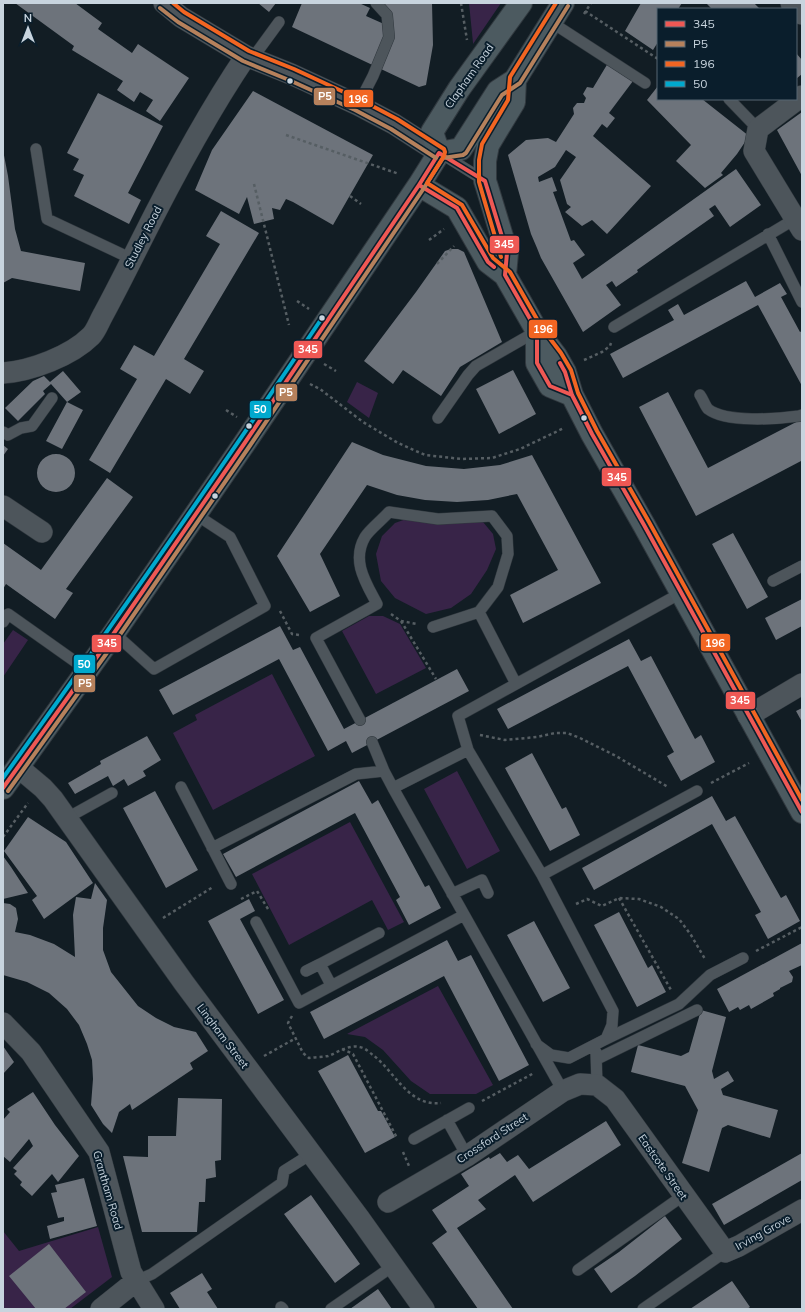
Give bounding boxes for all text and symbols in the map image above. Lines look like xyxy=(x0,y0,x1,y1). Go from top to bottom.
north arrow xyxy=(8,8,48,48)
legend xyxy=(657,8,797,100)
text: N xyxy=(24,11,32,25)
text: 345 xyxy=(693,16,715,31)
text: P5 xyxy=(693,36,708,51)
street label: Clapham Road xyxy=(442,41,496,111)
text: 196 xyxy=(693,56,715,71)
unlabelled marker xyxy=(285,76,295,86)
text: 50 xyxy=(693,76,707,91)
line badge: P5 xyxy=(313,87,336,106)
text: P5 xyxy=(318,89,332,103)
line badge: 196 xyxy=(343,89,374,108)
text: 196 xyxy=(348,92,368,106)
street label: Studley Road xyxy=(121,204,165,270)
line badge: 345 xyxy=(489,235,520,254)
text: 345 xyxy=(494,237,514,251)
unlabelled marker xyxy=(317,313,327,323)
line badge: 196 xyxy=(528,319,558,339)
text: 196 xyxy=(533,322,553,336)
line badge: 345 xyxy=(293,340,323,359)
text: 345 xyxy=(298,342,318,356)
line badge: P5 xyxy=(275,383,298,402)
text: P5 xyxy=(279,385,293,399)
line badge: 50 xyxy=(249,400,272,419)
text: 50 xyxy=(253,402,267,416)
unlabelled marker xyxy=(579,413,589,423)
unlabelled marker xyxy=(244,421,254,431)
line badge: 345 xyxy=(601,467,632,487)
text: 345 xyxy=(607,470,627,484)
unlabelled marker xyxy=(210,491,220,501)
line badge: 196 xyxy=(700,633,731,652)
line badge: 345 xyxy=(91,634,122,653)
text: 345 xyxy=(97,636,117,650)
text: 196 xyxy=(705,636,725,650)
line badge: 50 xyxy=(73,654,96,674)
text: 50 xyxy=(77,657,91,671)
line badge: P5 xyxy=(73,674,96,693)
text: P5 xyxy=(78,676,92,690)
line badge: 345 xyxy=(725,691,756,710)
text: 345 xyxy=(730,693,750,707)
street label: Lingham Street xyxy=(194,1001,252,1071)
street label: Crossford Street xyxy=(454,1110,530,1166)
street label: Eastcote Street xyxy=(635,1132,691,1203)
street label: Grantham Road xyxy=(90,1149,126,1231)
street label: Irving Grove xyxy=(733,1211,793,1253)

